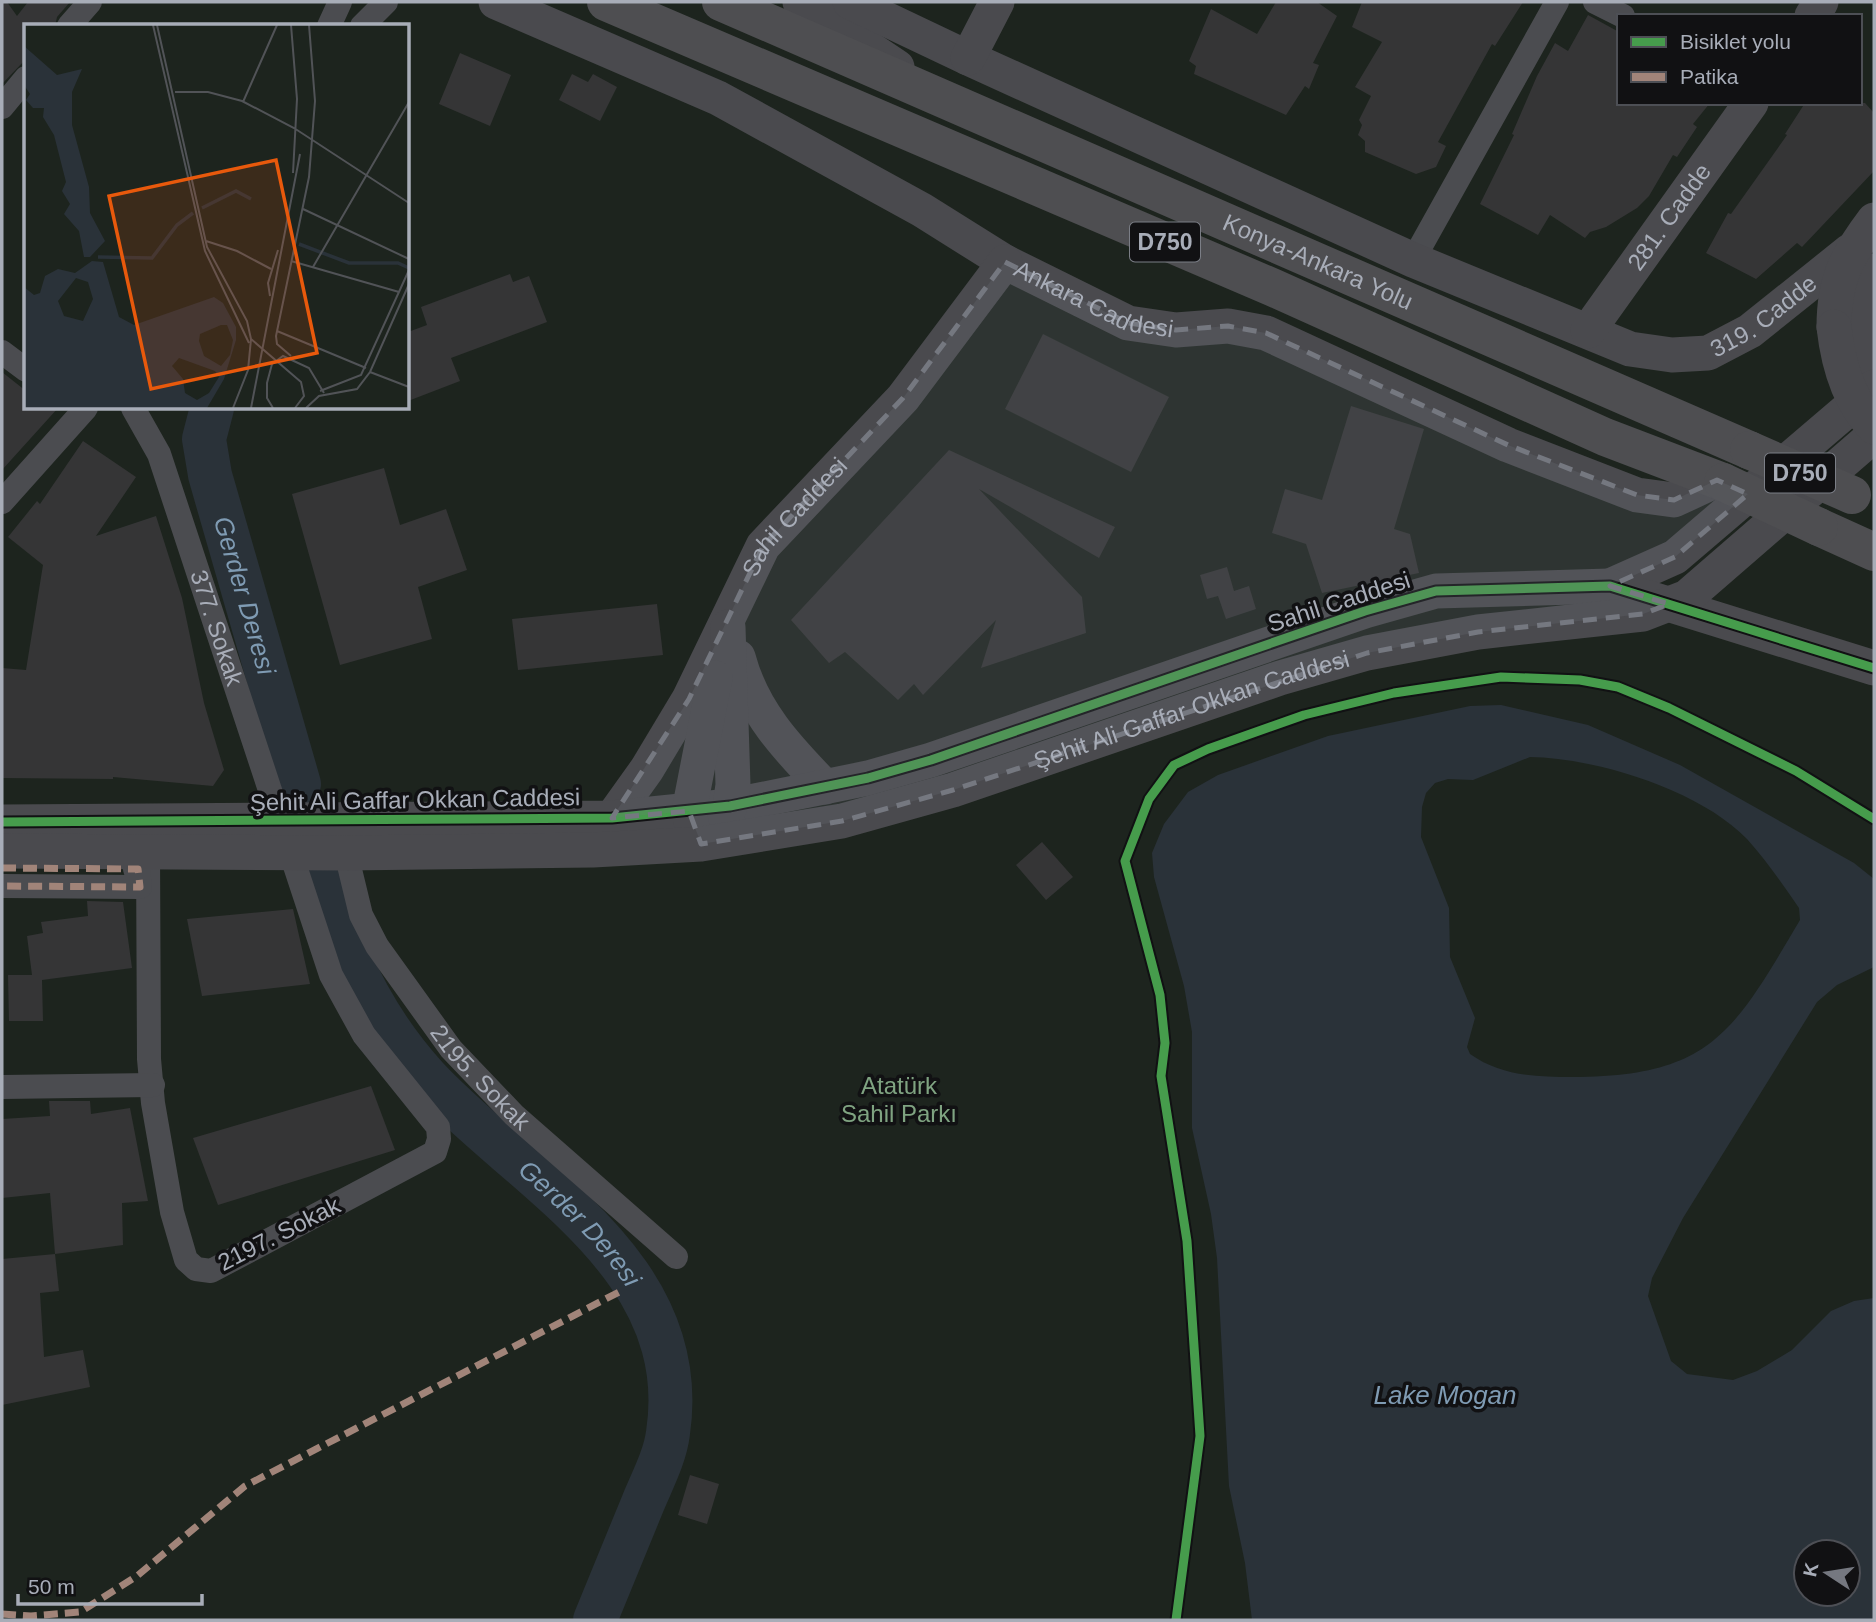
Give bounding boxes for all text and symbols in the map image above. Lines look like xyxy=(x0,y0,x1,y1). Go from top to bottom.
legend xyxy=(1617,14,1862,105)
inset map xyxy=(24,24,410,410)
text: Bisiklet yolu xyxy=(1680,30,1791,53)
text: Patika xyxy=(1680,65,1739,88)
street label: 281. Cadde xyxy=(1622,158,1716,275)
street label: Konya-Ankara Yolu xyxy=(1219,208,1417,315)
road number: D750 xyxy=(1130,222,1200,262)
street label: Ankara Caddesi xyxy=(1010,255,1175,342)
street label: 319. Cadde xyxy=(1706,269,1822,362)
street label: Sahil Caddesi xyxy=(737,452,852,580)
road number: D750 xyxy=(1765,453,1835,492)
water label: Gerder Deresi xyxy=(208,513,282,679)
street label: 377. Sokak xyxy=(185,566,249,690)
street label: Sahil Caddesi xyxy=(1264,566,1413,637)
street label: Şehit Ali Gaffar Okkan Caddesi xyxy=(1030,645,1352,774)
street label: Şehit Ali Gaffar Okkan Caddesi xyxy=(250,783,580,816)
street label: 2195. Sokak xyxy=(425,1020,536,1136)
park label: Atatürk Sahil Parkı xyxy=(841,1072,957,1127)
water label: Gerder Deresi xyxy=(513,1154,648,1293)
street label: 2197. Sokak xyxy=(213,1191,345,1276)
water label: Lake Mogan xyxy=(1373,1380,1517,1410)
north arrow xyxy=(1792,1538,1862,1608)
text: K xyxy=(1799,1560,1823,1578)
scale bar xyxy=(18,1562,201,1606)
text: 50 m xyxy=(28,1575,75,1598)

